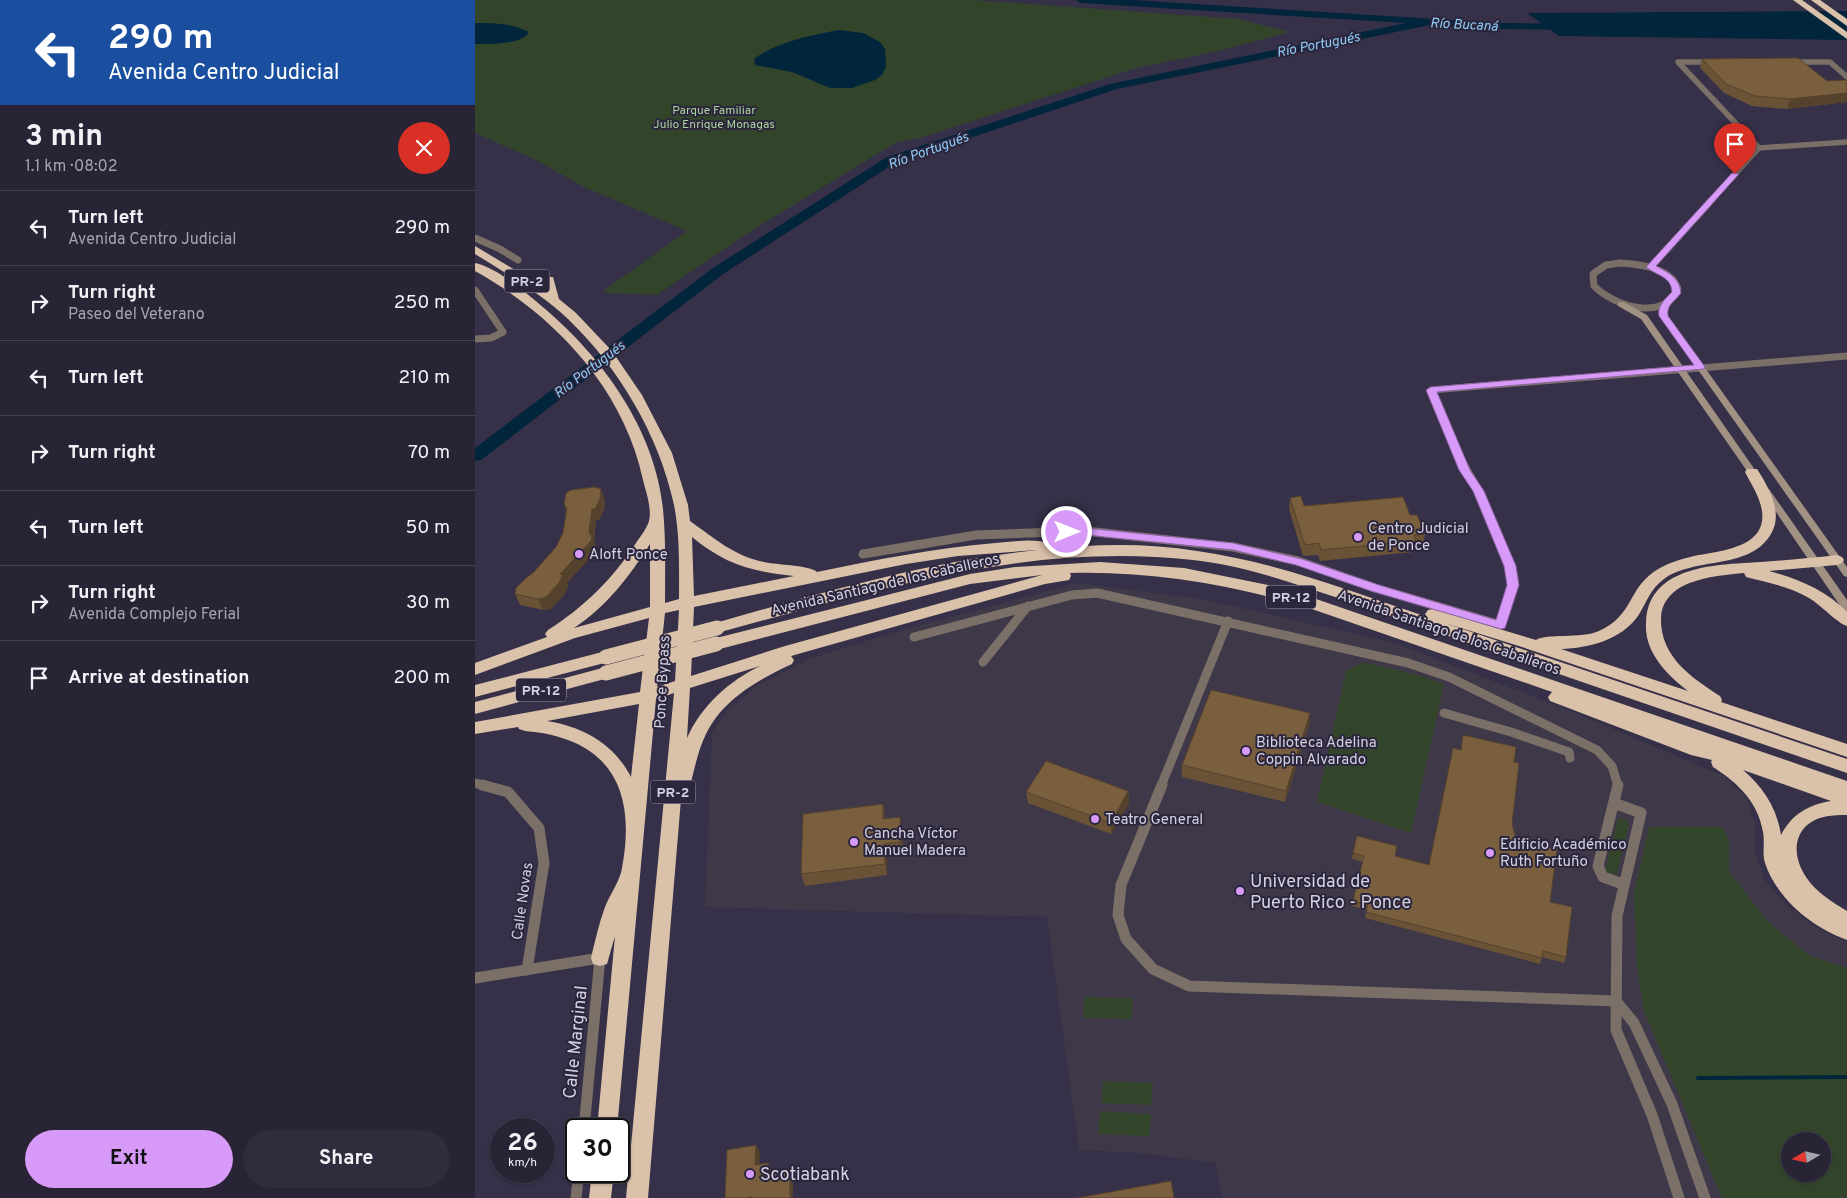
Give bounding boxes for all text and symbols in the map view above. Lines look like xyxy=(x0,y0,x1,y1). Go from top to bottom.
water label: Río Bucaná xyxy=(1429,15,1500,36)
text: 290 m xyxy=(108,17,213,61)
icon: left xyxy=(25,20,90,85)
water label: Río Portugués xyxy=(1275,29,1362,62)
text: Avenida Centro Judicial xyxy=(108,60,340,87)
park label: Parque Familiar Julio Enrique Monagas xyxy=(653,103,775,133)
text: 3 min xyxy=(25,119,103,156)
button: close xyxy=(398,122,450,174)
pin xyxy=(1714,123,1756,174)
water label: Río Portugués xyxy=(886,129,972,174)
icon: arrive xyxy=(1721,130,1749,158)
text: 1.1 km · 08:02 xyxy=(25,157,118,177)
text: Turn left xyxy=(68,206,144,230)
icon: left xyxy=(25,214,53,242)
text: 290 m xyxy=(394,216,450,240)
text: Avenida Centro Judicial xyxy=(68,230,236,250)
road number: PR-2 xyxy=(505,270,549,292)
text: Turn right xyxy=(68,281,156,305)
icon: right xyxy=(25,289,53,317)
text: 250 m xyxy=(394,291,450,315)
text: Paseo del Veterano xyxy=(68,305,205,325)
water label: Río Portugués xyxy=(551,338,629,402)
icon: left xyxy=(25,364,53,392)
text: Turn left xyxy=(68,366,144,390)
text: 210 m xyxy=(399,366,450,390)
icon: right xyxy=(25,439,53,467)
text: Turn right xyxy=(68,441,156,465)
text: 70 m xyxy=(408,441,450,465)
position arrow xyxy=(1040,505,1092,557)
icon: left xyxy=(25,514,53,542)
text: Turn left xyxy=(68,516,144,540)
text: 50 m xyxy=(405,516,450,540)
place label: Centro Judicial de Ponce xyxy=(1368,520,1469,556)
marker: Centro Judicial de Ponce xyxy=(1352,531,1364,543)
place label: Aloft Ponce xyxy=(589,546,668,565)
marker: Aloft Ponce xyxy=(573,548,585,560)
street label: Avenida Santiago de los Caballeros xyxy=(769,550,1001,621)
text: Turn right xyxy=(68,581,156,605)
road number: PR-12 xyxy=(1266,586,1316,608)
street label: Avenida Santiago de los Caballeros xyxy=(1335,586,1562,680)
icon: right xyxy=(25,589,53,617)
text: 30 m xyxy=(406,591,450,615)
text: Avenida Complejo Ferial xyxy=(68,605,240,625)
street label: Ponce Bypass xyxy=(652,635,675,729)
icon: arrive xyxy=(25,664,53,692)
text: Arrive at destination xyxy=(68,666,249,690)
text: 200 m xyxy=(394,666,450,690)
road number: PR-12 xyxy=(516,678,566,702)
place label: Biblioteca Adelina Coppin Alvarado xyxy=(1256,734,1377,770)
marker: Biblioteca Adelina Coppin Alvarado xyxy=(1240,745,1252,757)
road number: PR-2 xyxy=(651,780,695,804)
place label: Teatro General xyxy=(1105,811,1203,830)
marker: Teatro General xyxy=(1089,813,1101,825)
place label: Cancha Víctor Manuel Madera xyxy=(864,825,966,861)
marker: Cancha Víctor Manuel Madera xyxy=(848,836,860,848)
place label: Edificio Académico Ruth Fortuño xyxy=(1500,836,1627,872)
marker: Edificio Académico Ruth Fortuño xyxy=(1484,847,1496,859)
street label: Calle Novas xyxy=(509,861,538,941)
place label: Universidad de Puerto Rico - Ponce xyxy=(1250,871,1411,915)
marker: Universidad de Puerto Rico - Ponce xyxy=(1234,885,1246,897)
street label: Calle Marginal xyxy=(559,984,594,1100)
speed limit sign: 30 xyxy=(565,1118,630,1183)
text: 26 xyxy=(507,1128,538,1160)
button: Exit xyxy=(25,1130,233,1188)
button: Share xyxy=(243,1130,450,1188)
north arrow xyxy=(1781,1132,1831,1182)
map controls xyxy=(1781,1132,1831,1182)
text: km/h xyxy=(508,1155,537,1171)
place label: Scotiabank xyxy=(760,1164,850,1187)
marker: Scotiabank xyxy=(744,1168,756,1180)

